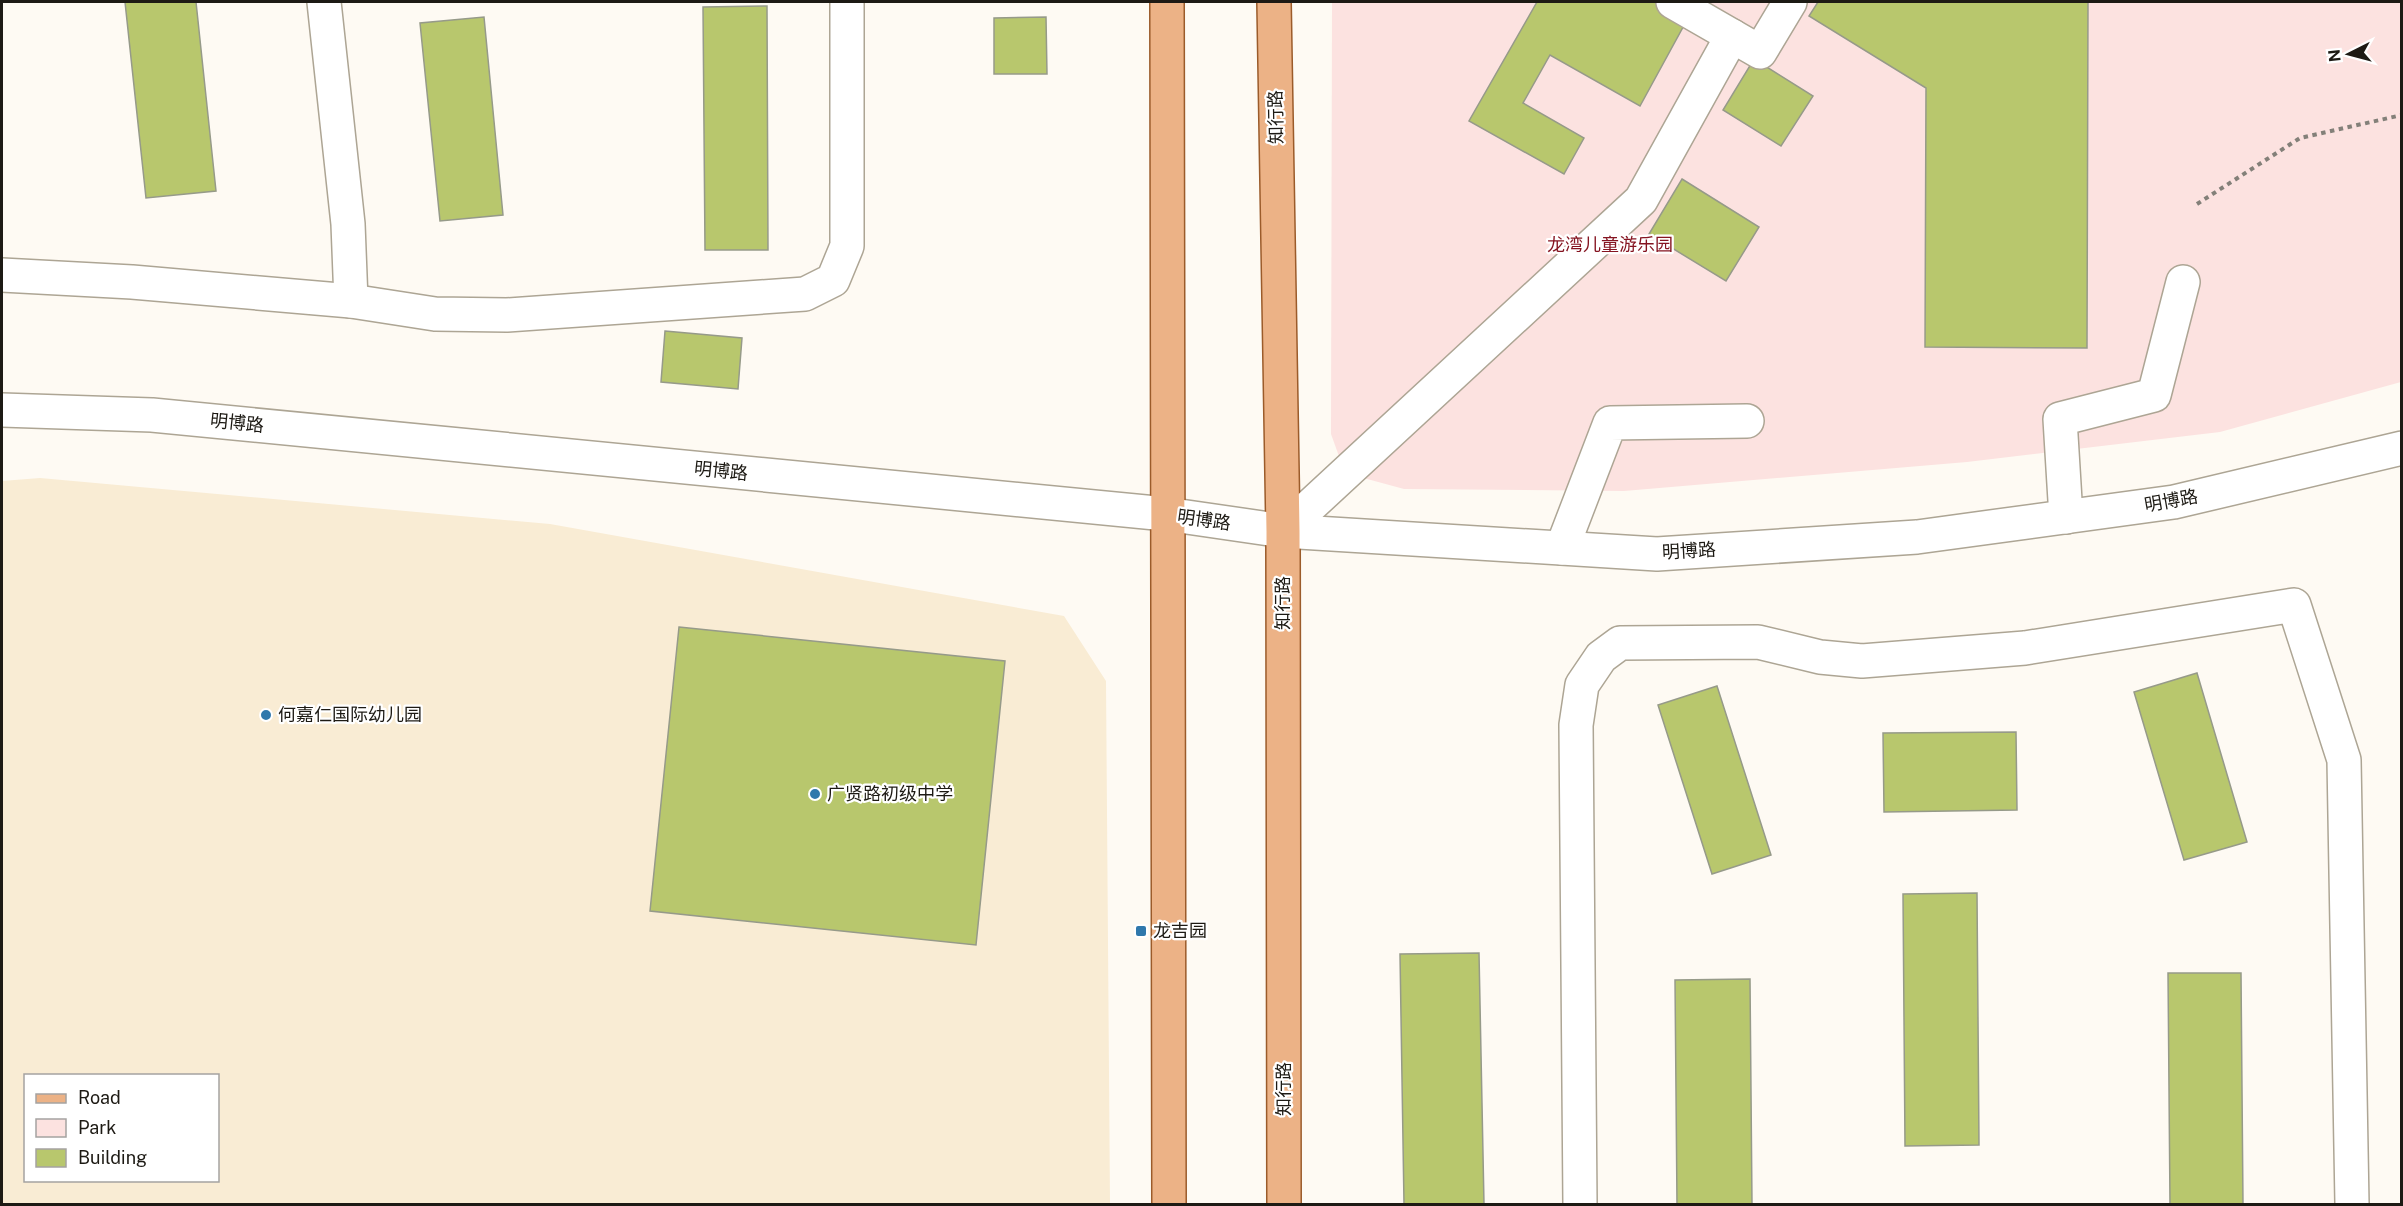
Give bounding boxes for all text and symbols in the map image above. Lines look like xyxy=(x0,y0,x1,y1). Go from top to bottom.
north arrow xyxy=(2319,24,2379,84)
text: N xyxy=(2324,48,2345,63)
street label: 知行路 xyxy=(1265,90,1286,144)
park label: 龙湾儿童游乐园 xyxy=(1547,234,1673,255)
street label: 明博路 xyxy=(209,409,265,436)
street label: 明博路 xyxy=(693,457,749,484)
street label: 明博路 xyxy=(2143,485,2199,516)
street label: 明博路 xyxy=(1176,505,1232,534)
street label: 明博路 xyxy=(1661,539,1716,562)
street label: 知行路 xyxy=(1272,576,1293,630)
place label: 何嘉仁国际幼儿园 xyxy=(278,704,422,725)
marker: 何嘉仁国际幼儿园 xyxy=(259,708,273,722)
place label: 广贤路初级中学 xyxy=(827,783,953,804)
marker: 广贤路初级中学 xyxy=(808,787,822,801)
place label: 龙吉园 xyxy=(1153,920,1207,941)
marker: 龙吉园 xyxy=(1134,924,1148,938)
street label: 知行路 xyxy=(1273,1062,1294,1116)
legend xyxy=(24,1074,219,1182)
text: Road xyxy=(78,1087,121,1108)
text: Park xyxy=(78,1117,116,1138)
text: Building xyxy=(78,1147,147,1168)

